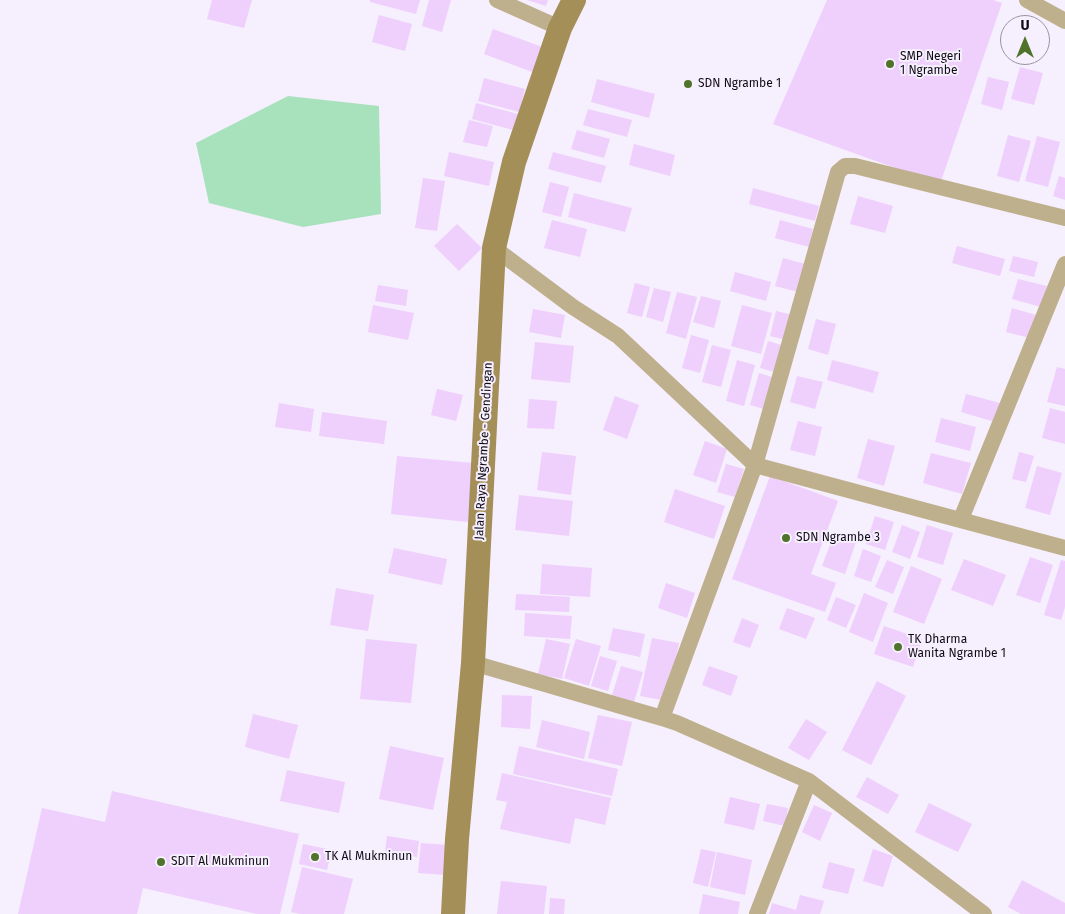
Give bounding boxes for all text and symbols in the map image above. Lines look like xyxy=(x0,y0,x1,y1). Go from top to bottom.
north arrow xyxy=(1000,15,1050,65)
text: U xyxy=(1020,17,1030,34)
place label: SMP Negeri 1 Ngrambe xyxy=(900,50,961,78)
marker: SMP Negeri 1 Ngrambe xyxy=(884,58,896,70)
place label: SDN Ngrambe 1 xyxy=(698,77,781,91)
marker: SDN Ngrambe 1 xyxy=(682,78,694,90)
street label: Jalan Raya Ngrambe - Gendingan xyxy=(472,362,496,540)
place label: SDN Ngrambe 3 xyxy=(796,531,880,545)
marker: SDN Ngrambe 3 xyxy=(780,532,792,544)
place label: TK Dharma Wanita Ngrambe 1 xyxy=(908,633,1006,661)
marker: TK Dharma Wanita Ngrambe 1 xyxy=(892,641,904,653)
place label: TK Al Mukminun xyxy=(325,850,412,864)
marker: TK Al Mukminun xyxy=(309,851,321,863)
place label: SDIT Al Mukminun xyxy=(171,855,269,869)
marker: SDIT Al Mukminun xyxy=(155,856,167,868)

